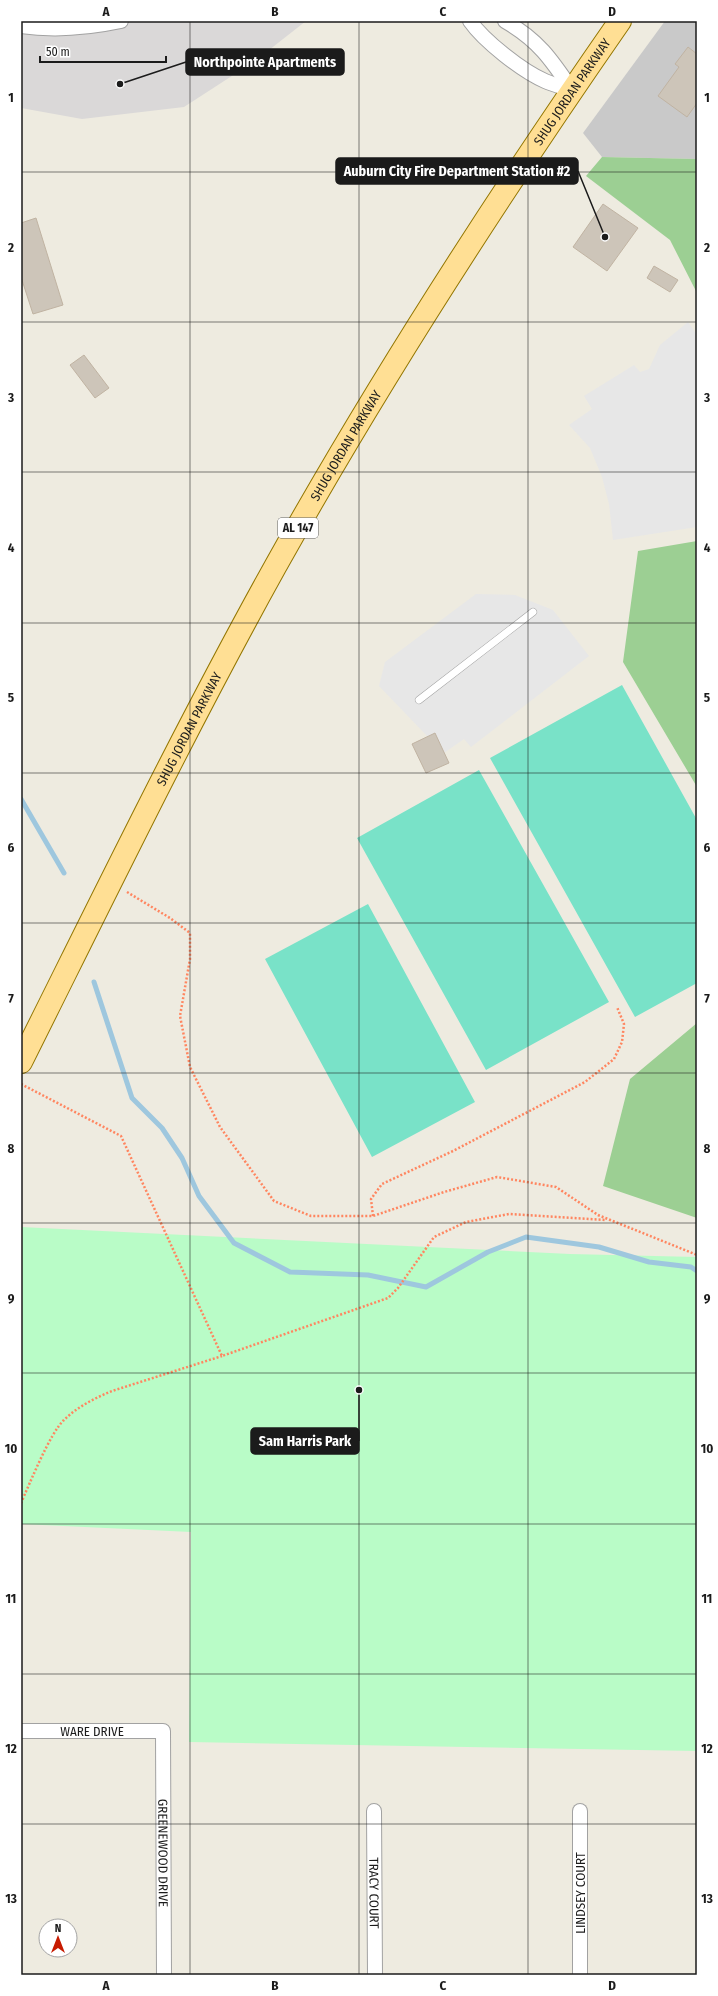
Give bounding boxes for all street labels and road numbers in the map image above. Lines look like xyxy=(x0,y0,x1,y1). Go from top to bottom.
street label: SHUG JORDAN PARKWAY xyxy=(530,35,614,148)
street label: SHUG JORDAN PARKWAY xyxy=(307,387,385,504)
road number: AL 147 xyxy=(278,518,318,538)
street label: SHUG JORDAN PARKWAY xyxy=(154,669,225,788)
street label: WARE DRIVE xyxy=(60,1724,124,1739)
street label: GREENEWOOD DRIVE xyxy=(155,1799,171,1907)
street label: LINDSEY COURT xyxy=(573,1852,588,1934)
street label: TRACY COURT xyxy=(366,1858,382,1928)

